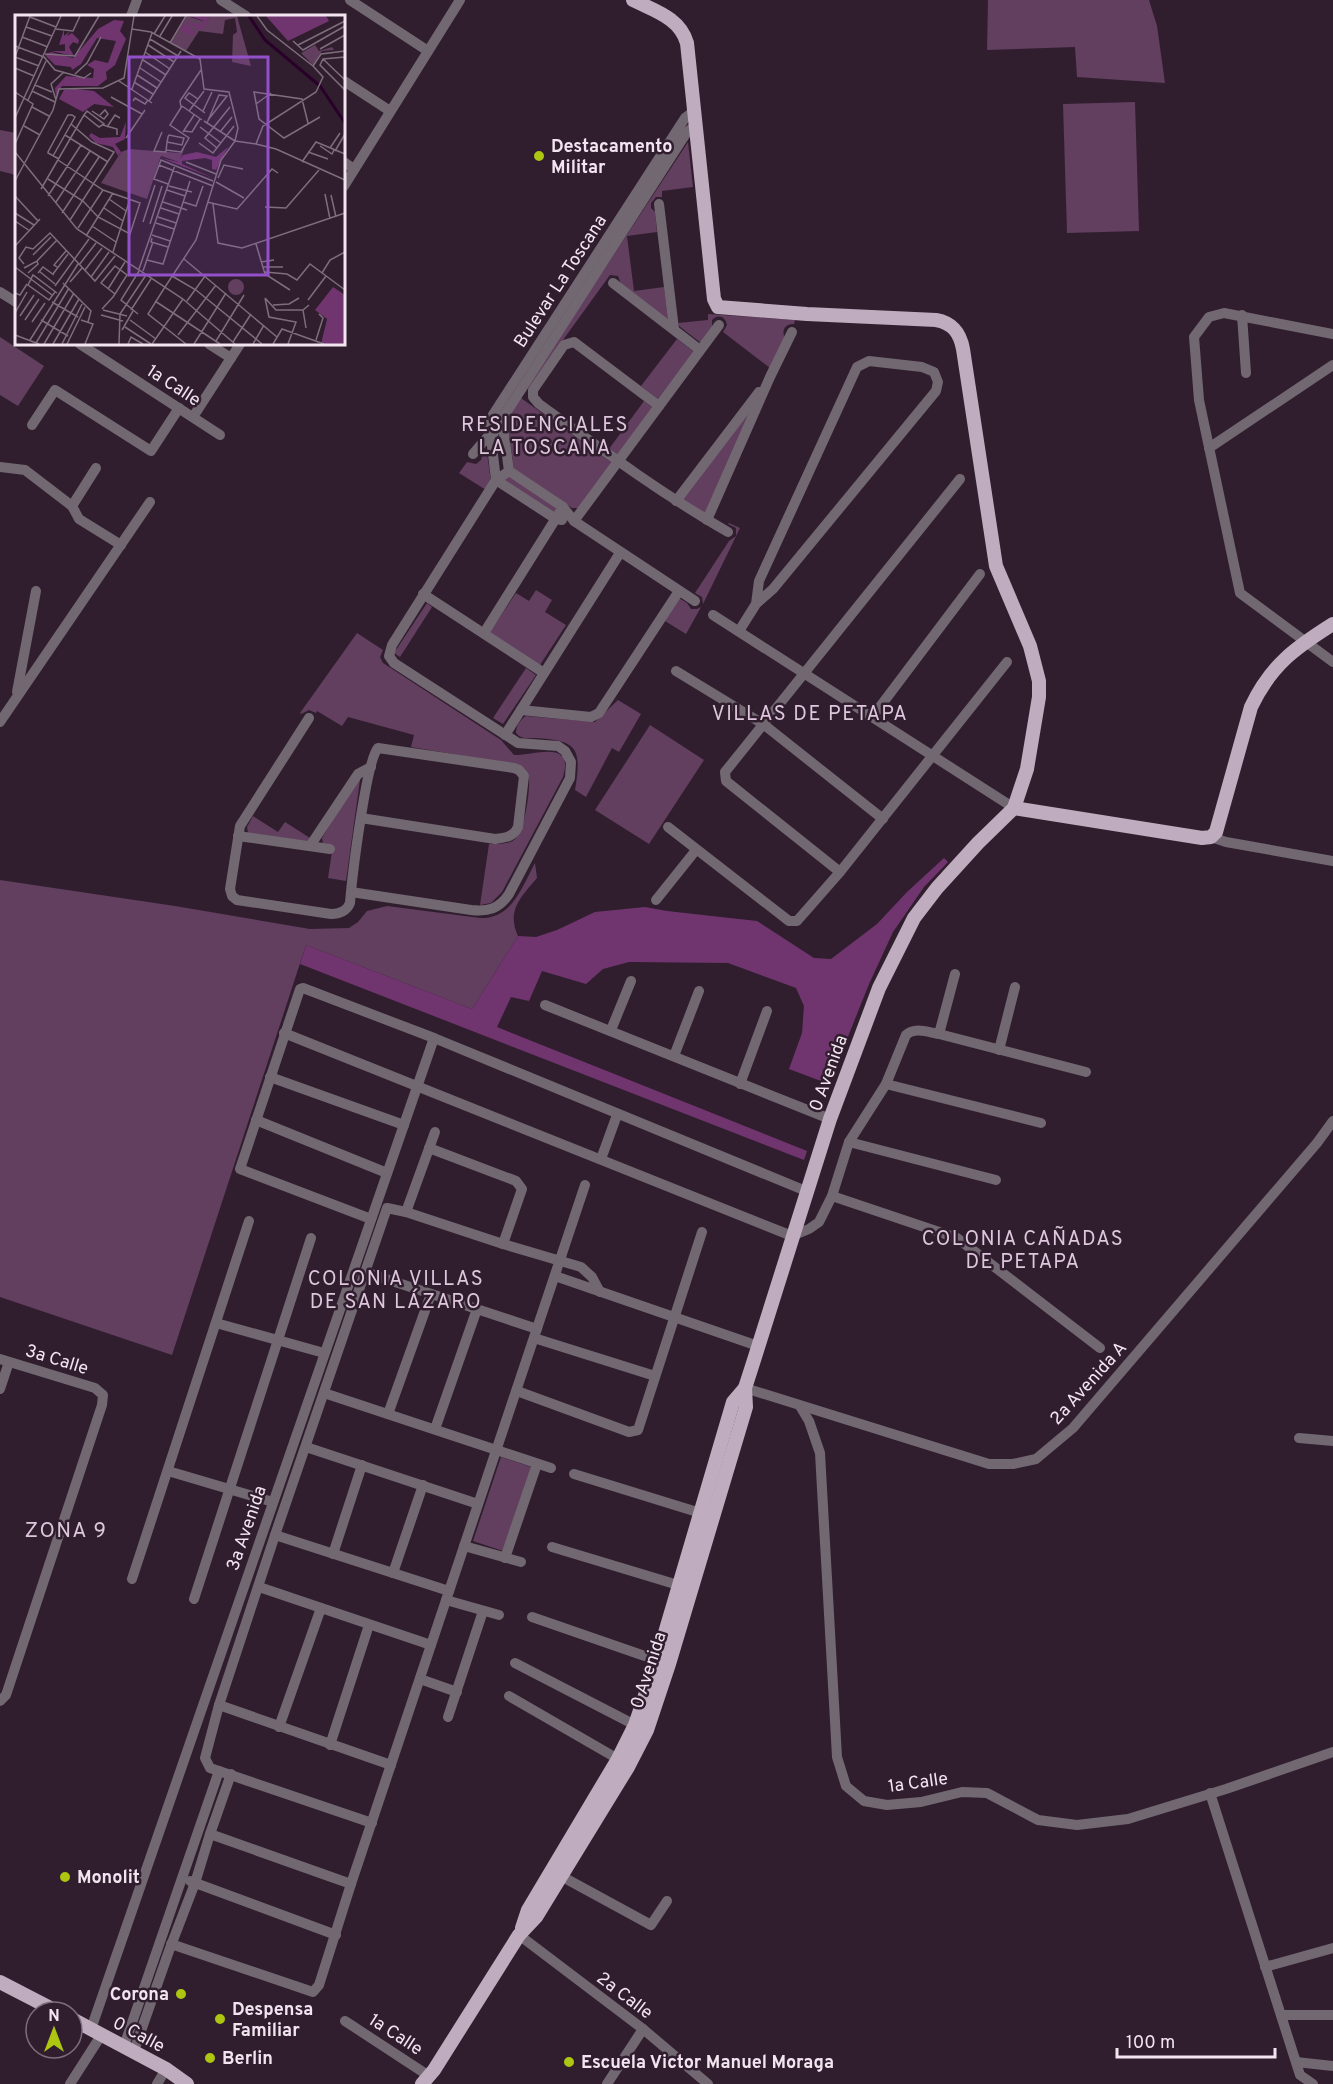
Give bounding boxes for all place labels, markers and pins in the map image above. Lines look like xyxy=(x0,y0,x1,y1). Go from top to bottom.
place label: Destacamento Militar xyxy=(551,136,672,180)
marker: Destacamento Militar xyxy=(532,149,546,163)
place label: Monolit xyxy=(77,1867,140,1890)
marker: Monolit xyxy=(58,1870,72,1884)
place label: Corona xyxy=(110,1984,169,2007)
marker: Corona xyxy=(174,1987,188,2001)
place label: Despensa Familiar xyxy=(232,1999,313,2043)
marker: Despensa Familiar xyxy=(213,2012,227,2026)
place label: Berlin xyxy=(222,2048,273,2071)
marker: Berlin xyxy=(203,2051,217,2065)
place label: Escuela Victor Manuel Moraga xyxy=(581,2052,834,2075)
marker: Escuela Victor Manuel Moraga xyxy=(562,2055,576,2069)

